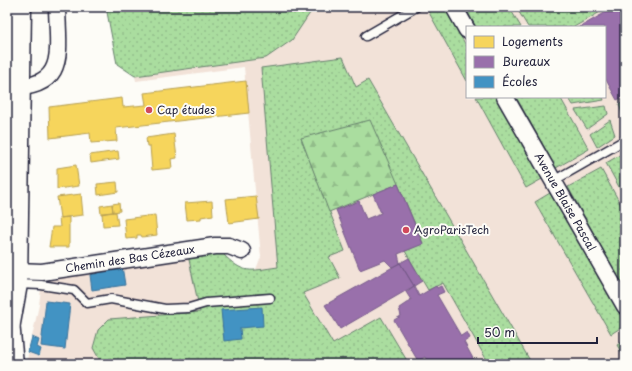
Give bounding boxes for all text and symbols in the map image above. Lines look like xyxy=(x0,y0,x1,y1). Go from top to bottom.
legend xyxy=(466,26,606,98)
text: Logements xyxy=(502,32,563,50)
text: Bureaux xyxy=(502,52,550,70)
text: Écoles xyxy=(502,72,538,90)
place label: Cap études xyxy=(157,101,215,118)
marker: Cap études xyxy=(144,105,154,115)
street label: Avenue Blaise Pascal xyxy=(531,149,601,254)
place label: AgroParisTech xyxy=(414,221,489,238)
marker: AgroParisTech xyxy=(401,225,411,235)
street label: Chemin des Bas Cézeaux xyxy=(64,240,196,276)
scale bar xyxy=(478,319,597,345)
text: 50 m xyxy=(484,323,515,341)

